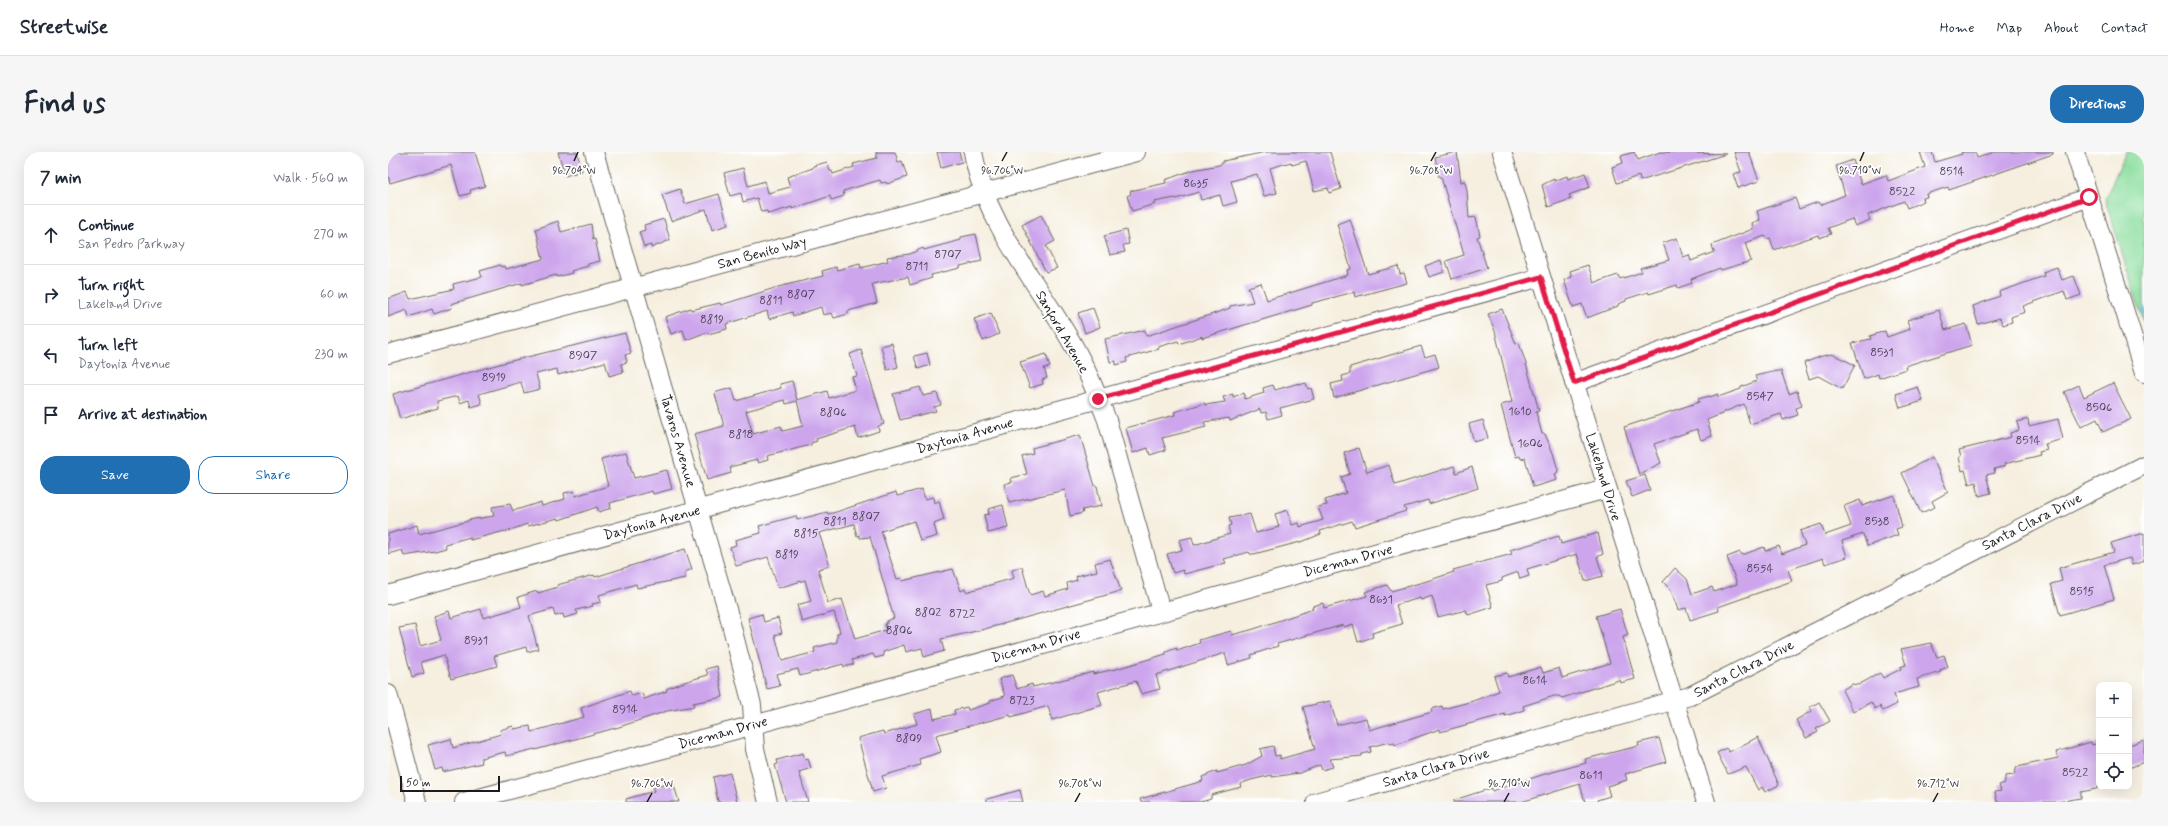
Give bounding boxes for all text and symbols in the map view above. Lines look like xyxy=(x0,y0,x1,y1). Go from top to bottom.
text: Streetwise xyxy=(20,15,108,40)
text: Home xyxy=(1940,19,1974,37)
text: Map xyxy=(1996,19,2022,37)
text: About xyxy=(2044,19,2079,37)
text: Contact xyxy=(2101,19,2148,37)
button: Directions xyxy=(2050,85,2144,123)
text: Find us xyxy=(24,86,105,123)
text: 96.704°W xyxy=(553,164,595,178)
text: 96.706°W xyxy=(981,164,1023,178)
text: 96.708°W xyxy=(1410,164,1452,178)
text: 96.710°W xyxy=(1839,164,1881,178)
house number: 8514 xyxy=(1940,164,1964,180)
text: 7 min xyxy=(40,167,82,189)
text: Walk · 560 m xyxy=(273,170,348,187)
house number: 8635 xyxy=(1183,176,1209,192)
house number: 8522 xyxy=(1889,184,1915,200)
route start xyxy=(2080,188,2098,206)
text: Continue xyxy=(78,216,134,236)
icon: ahead xyxy=(40,224,62,246)
text: 270 m xyxy=(313,226,348,243)
street label: San Benito Way xyxy=(716,233,808,273)
text: San Pedro Parkway xyxy=(78,236,185,253)
house number: 8707 xyxy=(934,247,962,263)
house number: 8711 xyxy=(906,259,928,275)
text: Turn right xyxy=(78,276,145,296)
icon: right xyxy=(40,284,62,306)
text: 60 m xyxy=(320,286,348,303)
house number: 8807 xyxy=(787,287,815,303)
street label: Sanford Avenue xyxy=(1029,287,1093,378)
house number: 8811 xyxy=(759,293,783,309)
text: Lakeland Drive xyxy=(78,296,163,313)
house number: 8819 xyxy=(700,312,724,328)
text: Turn left xyxy=(78,336,138,356)
icon: left xyxy=(40,344,62,366)
house number: 8531 xyxy=(1870,345,1894,361)
text: 230 m xyxy=(314,346,348,363)
house number: 8907 xyxy=(569,348,597,364)
text: Daytonia Avenue xyxy=(78,356,170,373)
house number: 8919 xyxy=(482,370,506,386)
house number: 8547 xyxy=(1746,389,1774,405)
route end xyxy=(1089,390,1107,408)
street label: Tavaros Avenue xyxy=(656,392,700,490)
house number: 8506 xyxy=(2086,400,2112,416)
icon: arrive xyxy=(40,404,62,426)
house number: 1610 xyxy=(1508,404,1532,420)
text: Arrive at destination xyxy=(78,405,207,425)
house number: 8806 xyxy=(820,405,846,421)
street label: Daytonia Avenue xyxy=(915,414,1015,458)
house number: 8818 xyxy=(729,427,753,443)
street label: Lakeland Drive xyxy=(1581,431,1625,523)
house number: 8514 xyxy=(2016,433,2040,449)
house number: 1606 xyxy=(1517,436,1543,452)
button: Save xyxy=(40,456,190,494)
button: Share xyxy=(198,456,348,494)
street label: Santa Clara Drive xyxy=(1979,489,2085,555)
street label: Daytonia Avenue xyxy=(602,501,702,545)
house number: 8807 xyxy=(852,509,880,525)
house number: 8811 xyxy=(823,514,847,530)
house number: 8538 xyxy=(1865,514,1889,530)
house number: 8815 xyxy=(793,526,819,542)
street label: Diceman Drive xyxy=(1301,540,1395,582)
house number: 8819 xyxy=(775,547,799,563)
house number: 8554 xyxy=(1747,561,1773,577)
house number: 8515 xyxy=(2069,584,2095,600)
house number: 8631 xyxy=(1369,592,1393,608)
house number: 8802 xyxy=(915,605,941,621)
house number: 8722 xyxy=(949,606,975,622)
house number: 8806 xyxy=(886,623,912,639)
street label: Diceman Drive xyxy=(989,625,1083,667)
house number: 8931 xyxy=(464,633,488,649)
street label: Santa Clara Drive xyxy=(1691,636,1797,702)
house number: 8614 xyxy=(1522,673,1548,689)
map controls xyxy=(2096,682,2132,790)
button: + xyxy=(2096,682,2132,718)
house number: 8723 xyxy=(1009,693,1035,709)
house number: 8914 xyxy=(612,702,638,718)
street label: Diceman Drive xyxy=(676,712,770,754)
button: − xyxy=(2096,718,2132,754)
house number: 8809 xyxy=(896,731,922,747)
street label: Santa Clara Drive xyxy=(1381,744,1492,792)
button: locate xyxy=(2096,754,2132,790)
house number: 8522 xyxy=(2062,765,2088,781)
house number: 8611 xyxy=(1579,768,1603,784)
scale bar xyxy=(400,774,500,793)
text: 50 m xyxy=(406,776,431,790)
text: 96.706°W xyxy=(631,777,673,791)
text: 96.708°W xyxy=(1059,777,1101,791)
text: 96.710°W xyxy=(1488,777,1530,791)
text: 96.712°W xyxy=(1917,777,1959,791)

